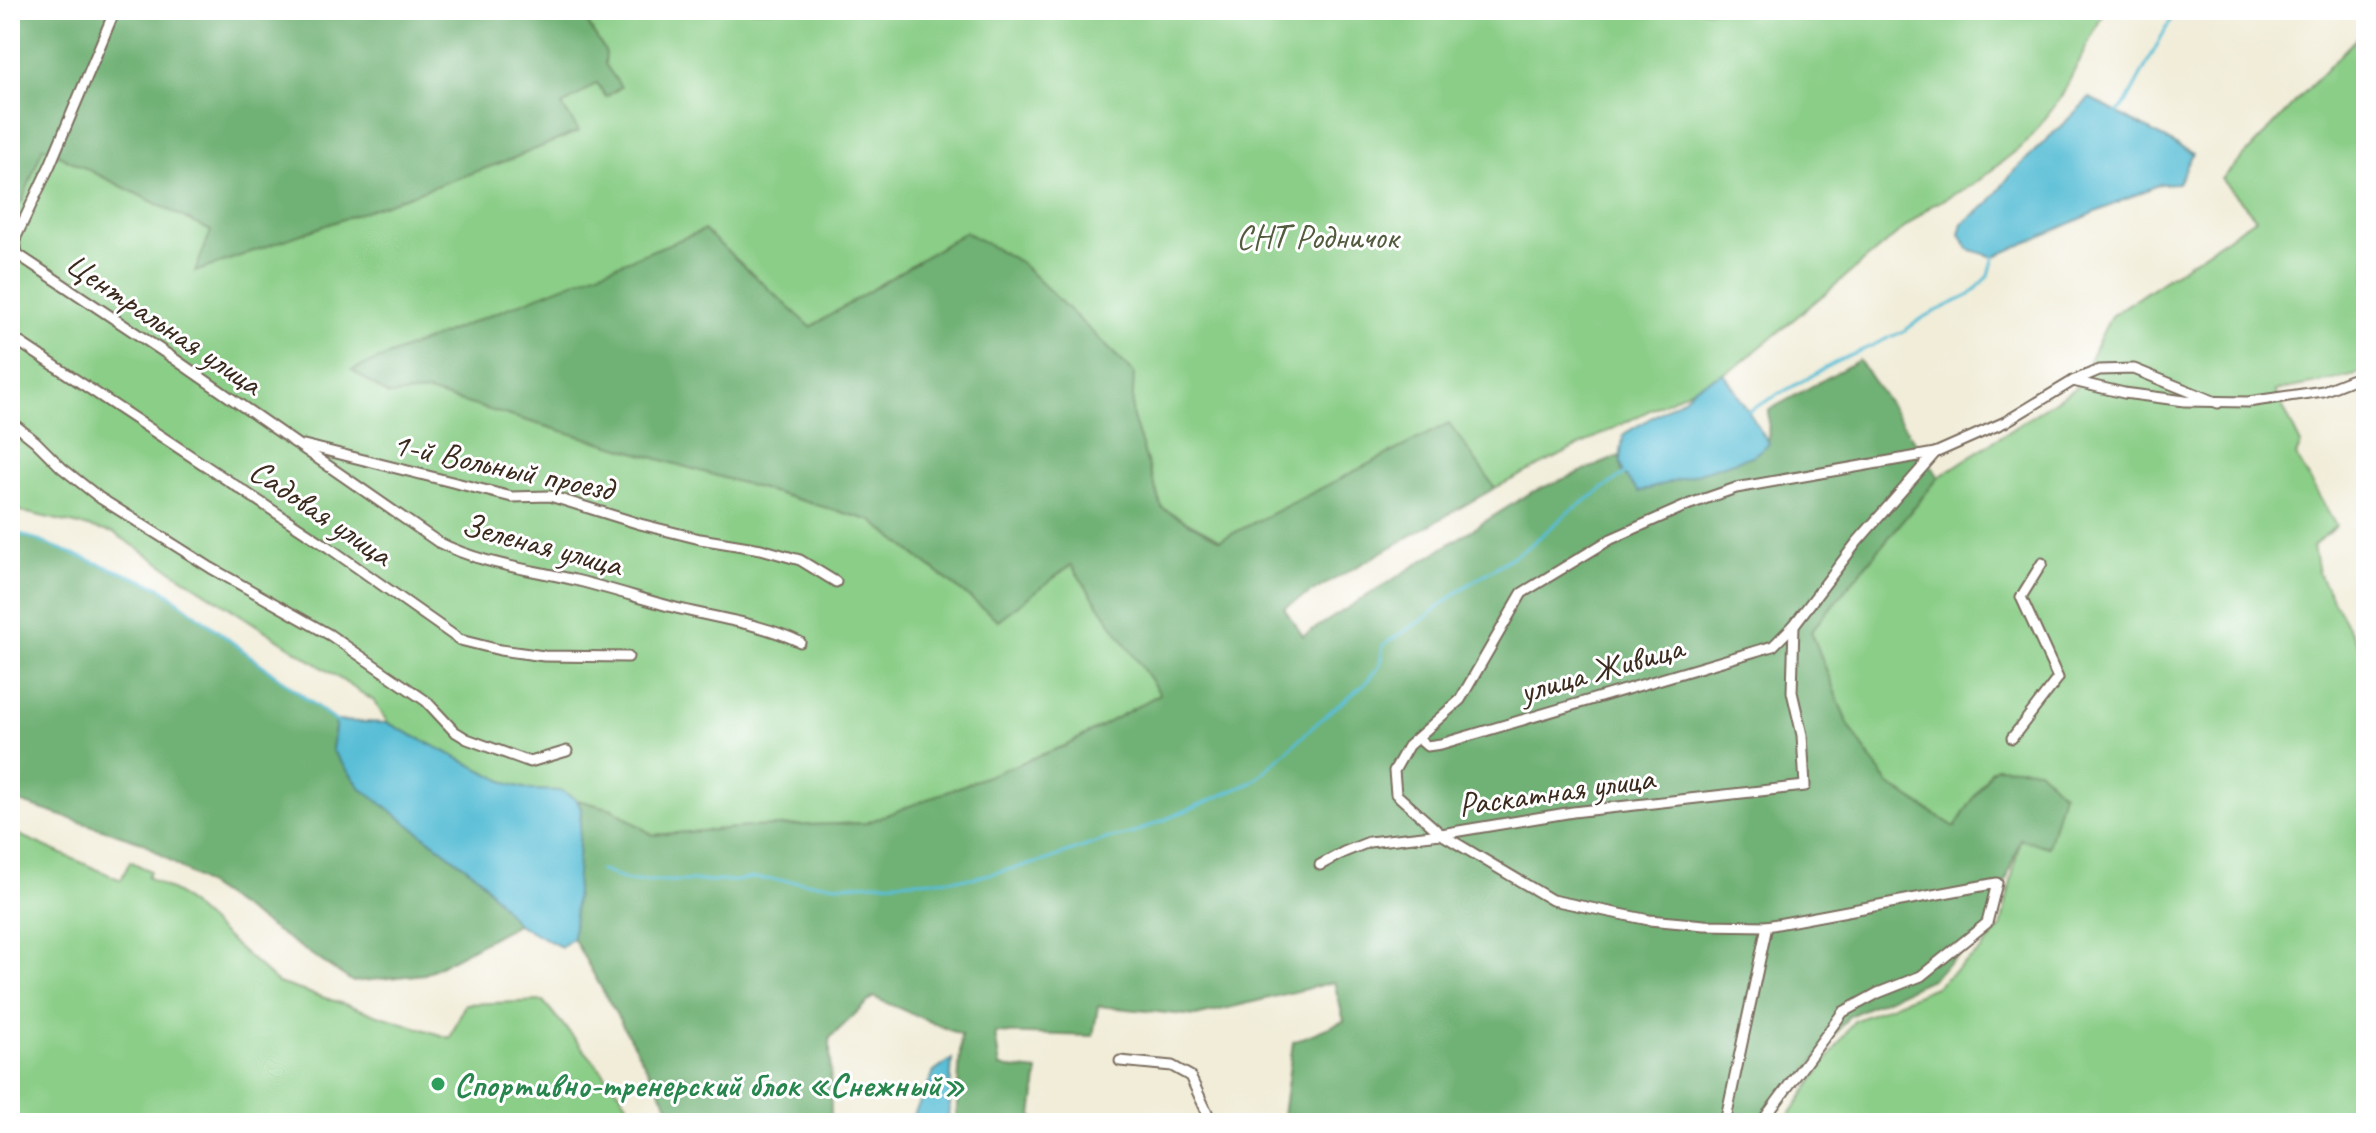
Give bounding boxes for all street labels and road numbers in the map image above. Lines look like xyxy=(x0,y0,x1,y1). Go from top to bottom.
street label: Центральная улица xyxy=(58,241,272,406)
street label: 1-й Вольный проезд xyxy=(389,422,620,511)
street label: Садовая улица xyxy=(241,449,402,577)
street label: Зеленая улица xyxy=(457,502,629,587)
street label: улица Живица xyxy=(1513,624,1690,713)
street label: Раскатная улица xyxy=(1455,756,1659,826)

